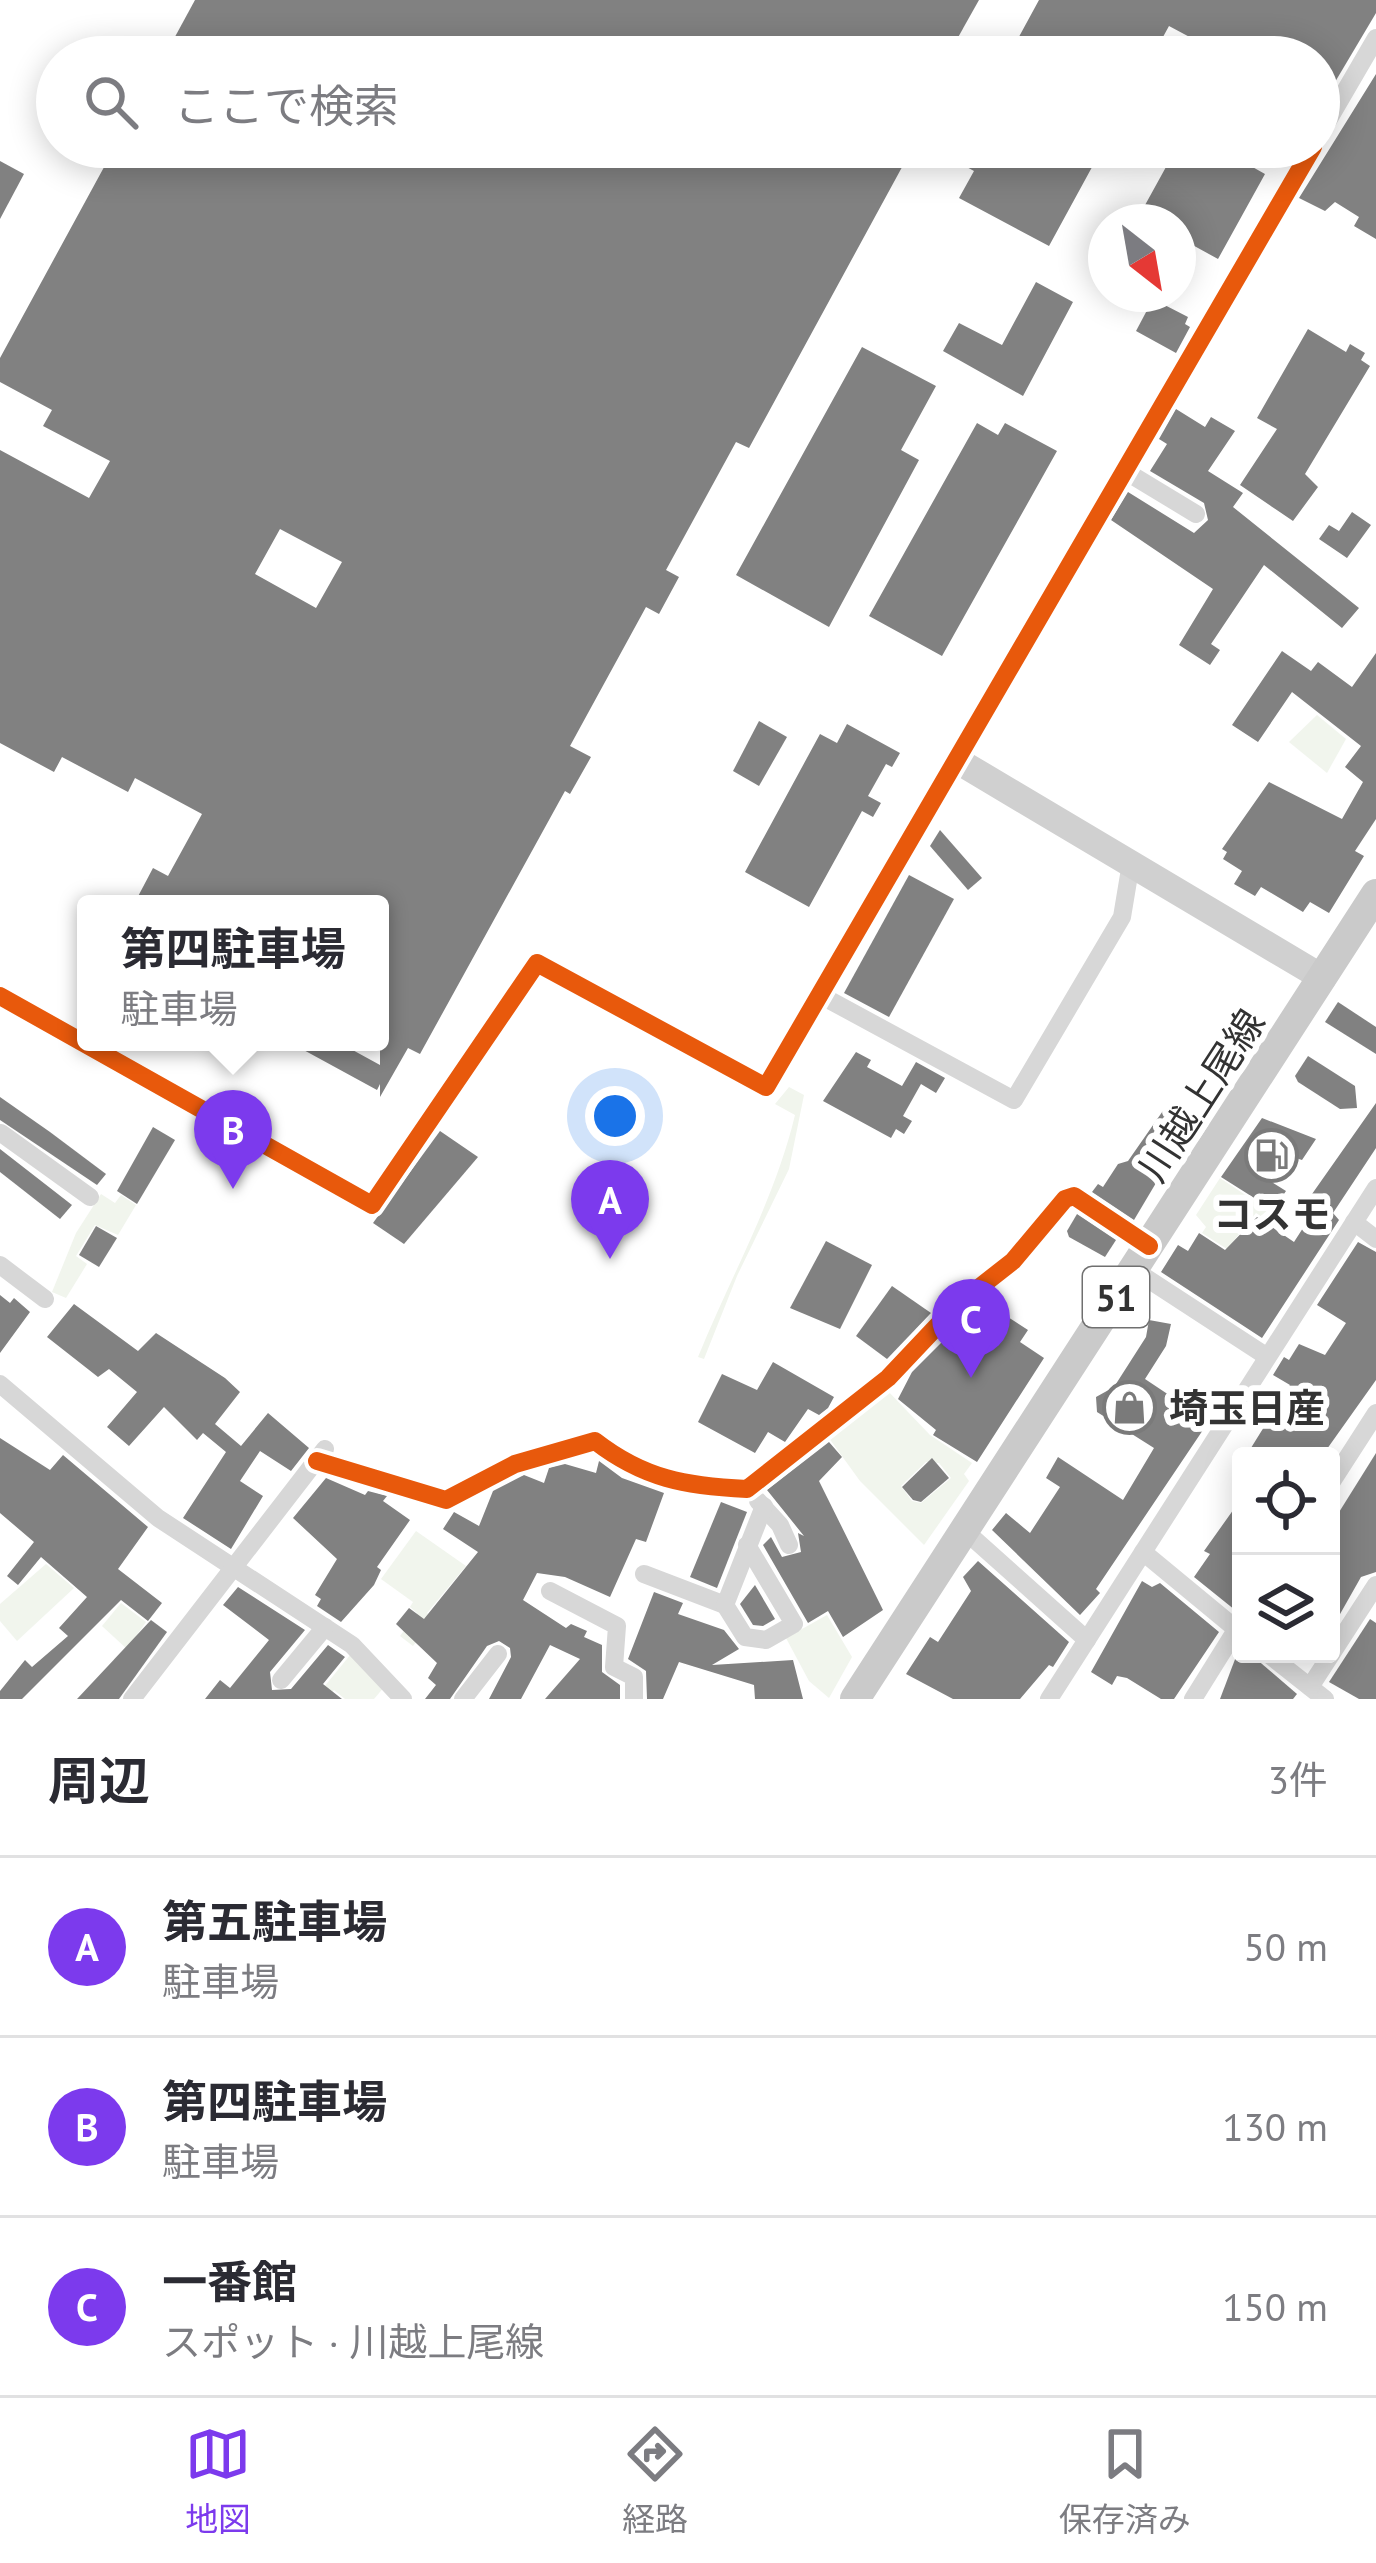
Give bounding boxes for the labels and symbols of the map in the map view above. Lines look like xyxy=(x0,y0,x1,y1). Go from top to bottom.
north arrow xyxy=(1088,204,1196,312)
street label: 川越上尾線 xyxy=(1127,999,1275,1191)
your location xyxy=(585,1086,645,1146)
pin: B xyxy=(194,1090,272,1189)
fuel station icon: コスモ xyxy=(1244,1128,1300,1184)
pin: A xyxy=(571,1160,649,1259)
place label: コスモ xyxy=(1213,1188,1331,1239)
road number: 51 xyxy=(1083,1267,1149,1327)
pin: C xyxy=(932,1279,1010,1378)
shop icon: 埼玉日産 xyxy=(1102,1379,1158,1435)
place label: 埼玉日産 xyxy=(1169,1382,1325,1433)

